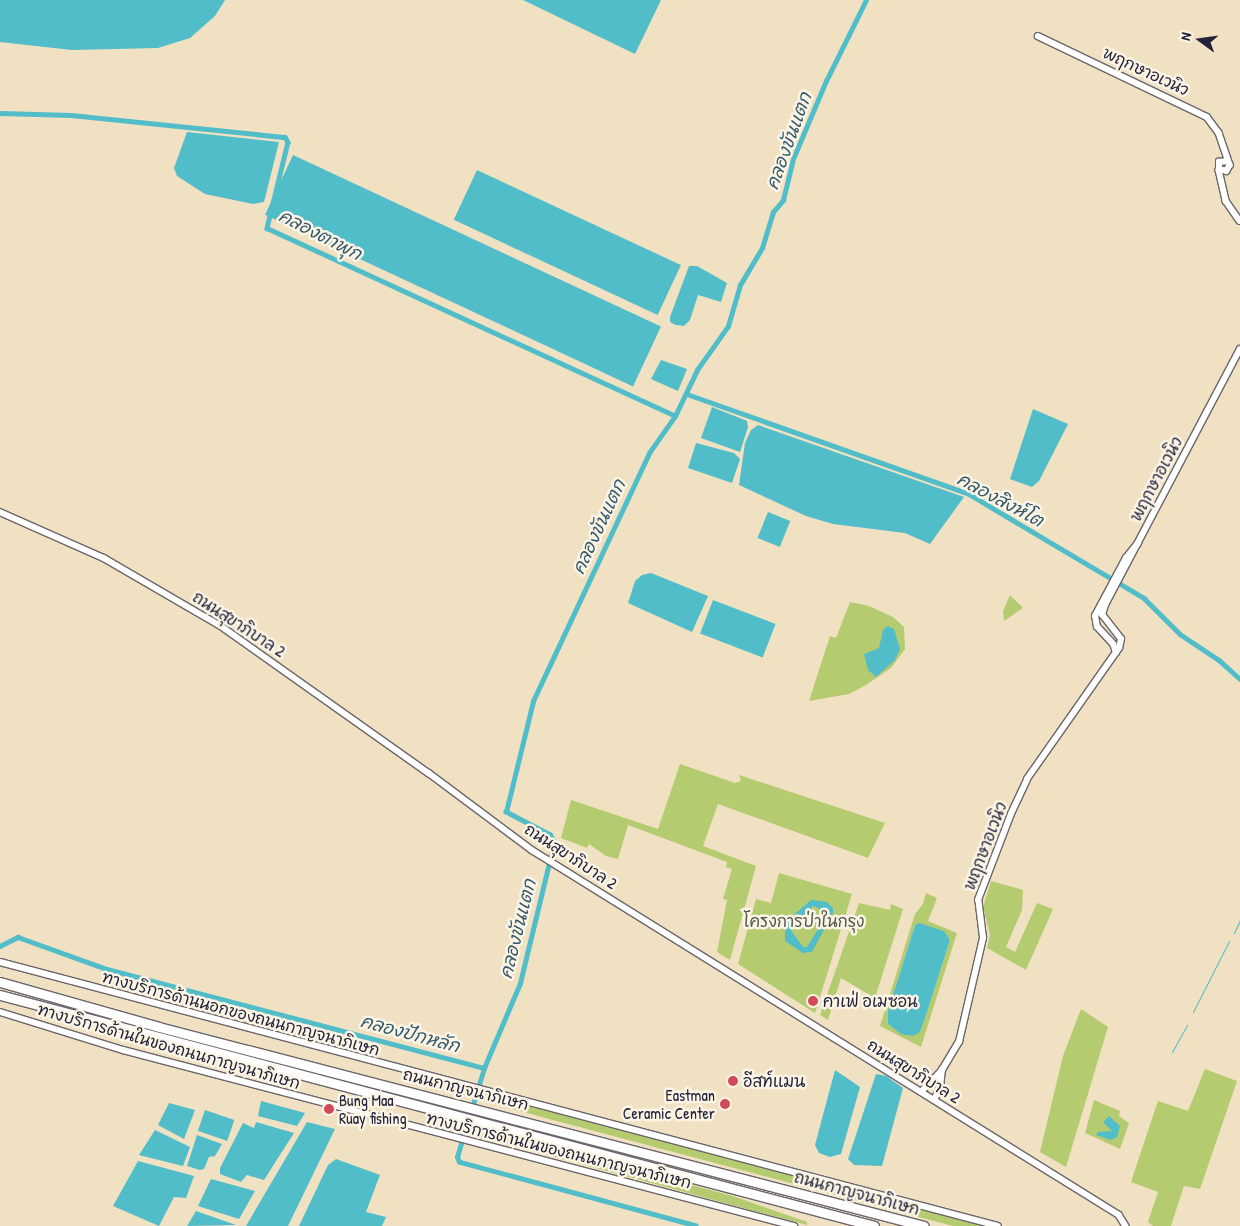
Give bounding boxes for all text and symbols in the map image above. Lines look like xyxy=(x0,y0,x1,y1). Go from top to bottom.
north arrow xyxy=(1175,15,1225,65)
text: N xyxy=(1175,30,1195,42)
street label: พฤกษาอเวนิว xyxy=(1100,43,1192,99)
water label: คลองขันแตก xyxy=(761,90,817,192)
water label: คลองตาพุก xyxy=(275,205,365,265)
street label: พฤกษาอเวนิว xyxy=(1126,433,1186,525)
water label: คลองสิงห์โต xyxy=(953,468,1047,532)
water label: คลองขันแตก xyxy=(568,476,630,578)
street label: ถนนสุขาภิบาล 2 xyxy=(189,587,289,661)
street label: พฤกษาอเวนิว xyxy=(959,799,1011,893)
street label: ถนนสุขาภิบาล 2 xyxy=(521,819,621,893)
water label: คลองขันแตก xyxy=(495,877,541,981)
park label: โครงการป่าในกรุง xyxy=(744,911,864,931)
street label: ทางบริการด้านนอกของถนนกาญจนาภิเษก xyxy=(100,967,382,1059)
place label: คาเฟ่ อเมซอน xyxy=(823,991,918,1011)
marker: คาเฟ่ อเมซอน xyxy=(807,995,819,1007)
street label: ทางบริการด้านในของถนนกาญจนาภิเษก xyxy=(35,999,303,1093)
water label: คลองปักหลัก xyxy=(358,1010,462,1058)
street label: ถนนสุขาภิบาล 2 xyxy=(864,1035,964,1107)
street label: ถนนกาญจนาภิเษก xyxy=(401,1064,531,1114)
place label: อีสท์แมน xyxy=(743,1071,806,1091)
marker: อีสท์แมน xyxy=(727,1075,739,1087)
place label: Eastman Ceramic Center xyxy=(623,1085,715,1123)
place label: Bung Maa Ruay fishing xyxy=(339,1090,407,1128)
marker: Eastman Ceramic Center xyxy=(719,1098,731,1110)
marker: Bung Maa Ruay fishing xyxy=(323,1103,335,1115)
street label: ทางบริการด้านในของถนนกาญจนาภิเษก xyxy=(424,1108,694,1192)
street label: ถนนกาญจนาภิเษก xyxy=(792,1167,922,1219)

